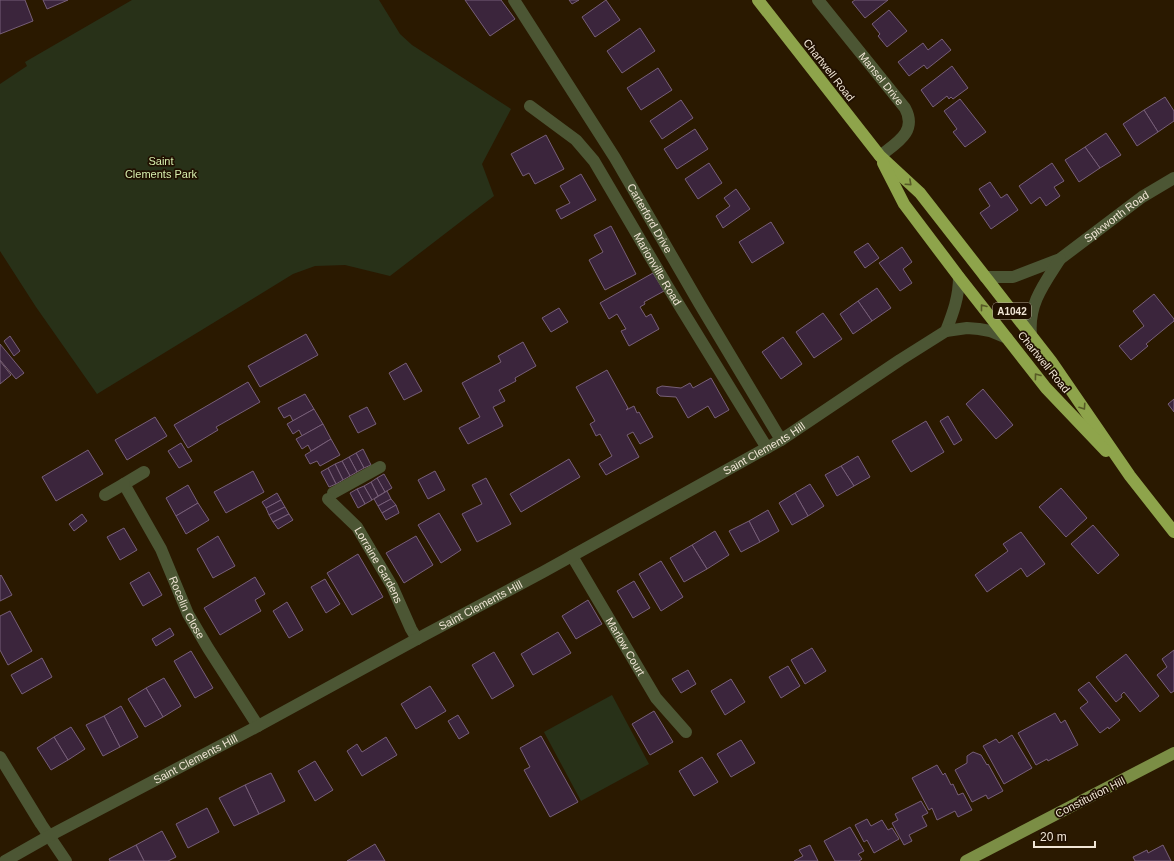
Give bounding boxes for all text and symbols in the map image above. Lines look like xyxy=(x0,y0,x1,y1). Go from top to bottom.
street label: Chartwell Road xyxy=(801,37,857,103)
street label: Mansel Drive xyxy=(857,50,906,107)
park label: Saint Clements Park xyxy=(125,155,198,180)
one-way arrow xyxy=(904,178,912,185)
street label: Carterford Drive xyxy=(625,181,675,255)
street label: Spixworth Road xyxy=(1082,188,1151,245)
street label: Marionville Road xyxy=(631,230,684,307)
road number: A1042 xyxy=(993,303,1031,319)
one-way arrow xyxy=(981,305,988,312)
street label: Chartwell Road xyxy=(1016,329,1072,395)
one-way arrow xyxy=(1035,373,1042,380)
one-way arrow xyxy=(1078,402,1085,409)
street label: Saint Clements Hill xyxy=(721,420,807,477)
street label: Lorraine Gardens xyxy=(352,525,405,605)
street label: Rocelin Close xyxy=(167,574,207,641)
street label: Saint Clements Hill xyxy=(437,578,524,632)
street label: Marlow Court xyxy=(604,615,647,678)
street label: Saint Clements Hill xyxy=(151,732,239,786)
street label: Constitution Hill xyxy=(1053,774,1127,820)
scale bar xyxy=(1034,823,1095,849)
text: 20 m xyxy=(1040,830,1067,844)

